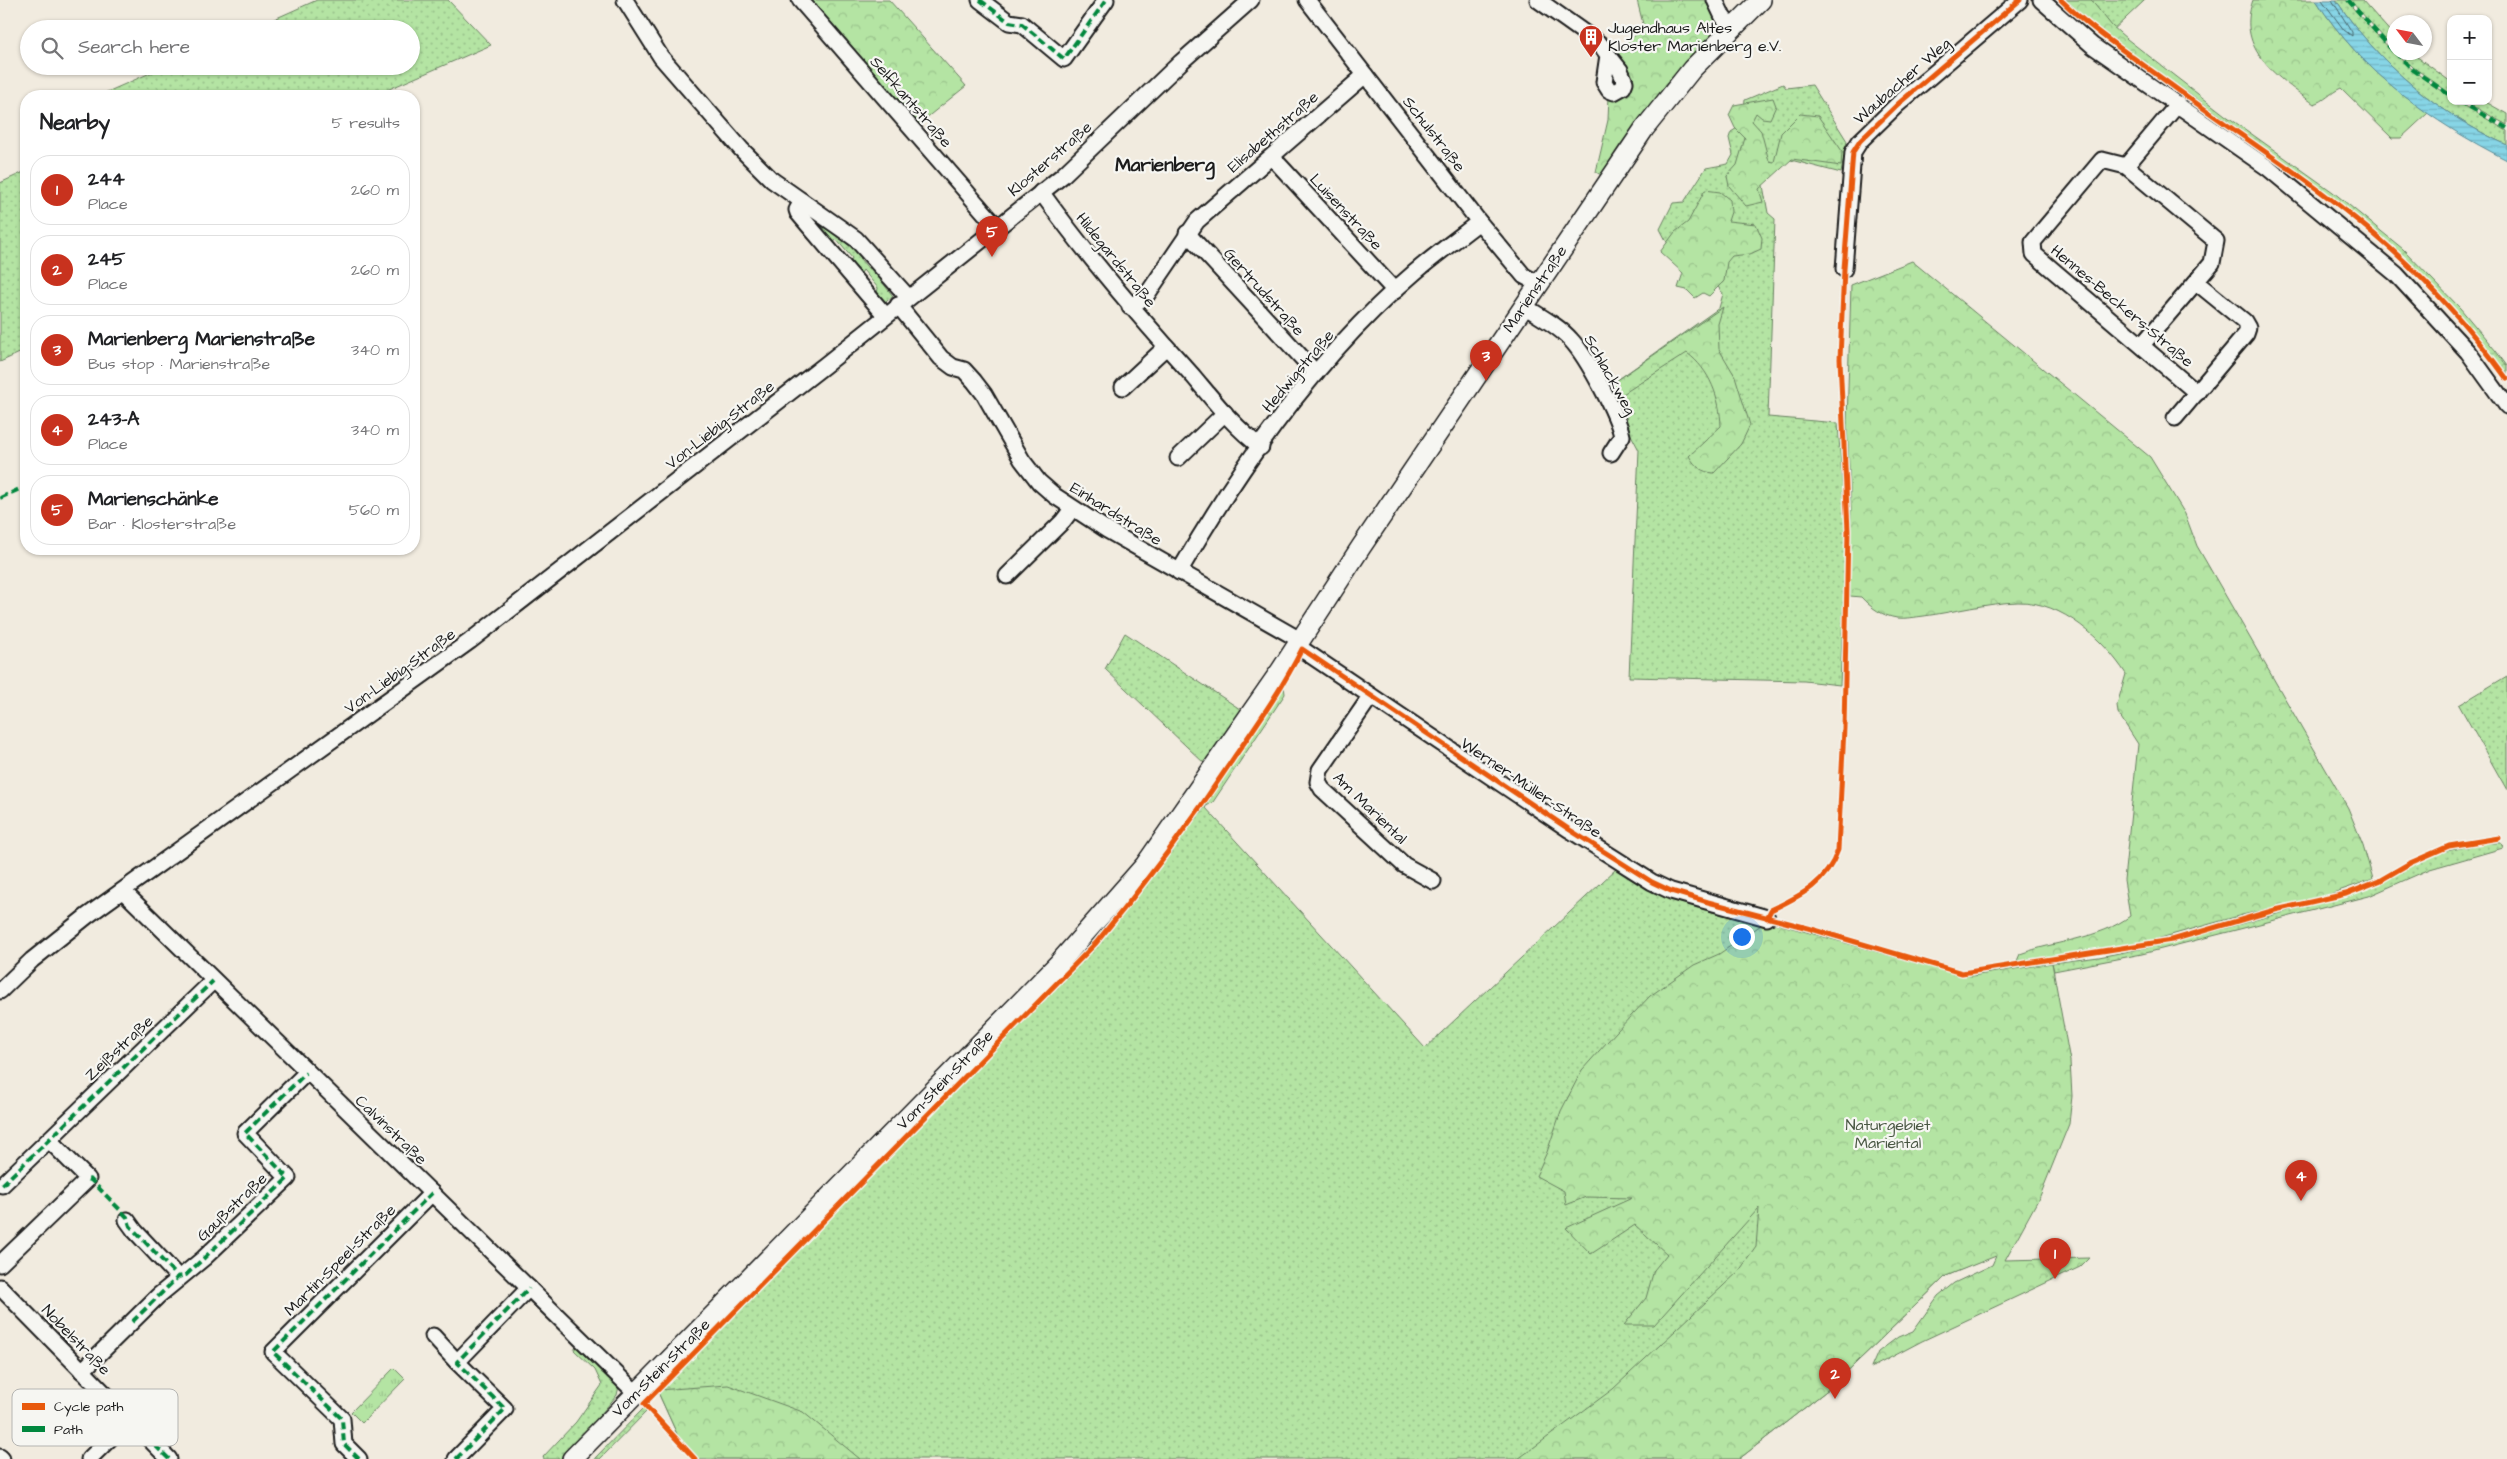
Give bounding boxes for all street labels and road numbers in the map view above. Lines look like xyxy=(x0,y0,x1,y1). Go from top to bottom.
street label: Waubacher Weg xyxy=(1849,33,1956,130)
street label: Selfkantstraße xyxy=(865,51,957,153)
street label: Elisabethstraße xyxy=(1223,86,1324,178)
street label: Schulstraße xyxy=(1397,92,1471,177)
street label: Klosterstraße xyxy=(1003,116,1097,202)
street label: Luisenstraße xyxy=(1305,169,1388,256)
street label: Hildegardstraße xyxy=(1070,208,1161,313)
street label: Hennes-Beckers-Straße xyxy=(2046,240,2198,373)
street label: Marienstraße xyxy=(1498,241,1572,337)
street label: Gertrudstraße xyxy=(1218,243,1310,341)
street label: Hedwigstraße xyxy=(1257,325,1340,418)
street label: Schlackweg xyxy=(1578,331,1641,420)
street label: Von-Liebig-Straße xyxy=(661,375,780,475)
street label: Einhardstraße xyxy=(1066,477,1166,551)
street label: Von-Liebig-Straße xyxy=(340,623,461,720)
street label: Werner-Müller-Straße xyxy=(1456,733,1606,844)
street label: Am Mariental xyxy=(1328,767,1412,849)
street label: Zeißstraße xyxy=(80,1010,158,1086)
street label: Vom-Stein-Straße xyxy=(892,1025,999,1135)
street label: Calvinstraße xyxy=(350,1090,432,1170)
street label: Gaußstraße xyxy=(192,1168,272,1246)
street label: Martin-Speel-Straße xyxy=(279,1199,401,1321)
street label: Nobelstraße xyxy=(37,1300,116,1381)
street label: Vom-Stein-Straße xyxy=(607,1314,715,1422)

